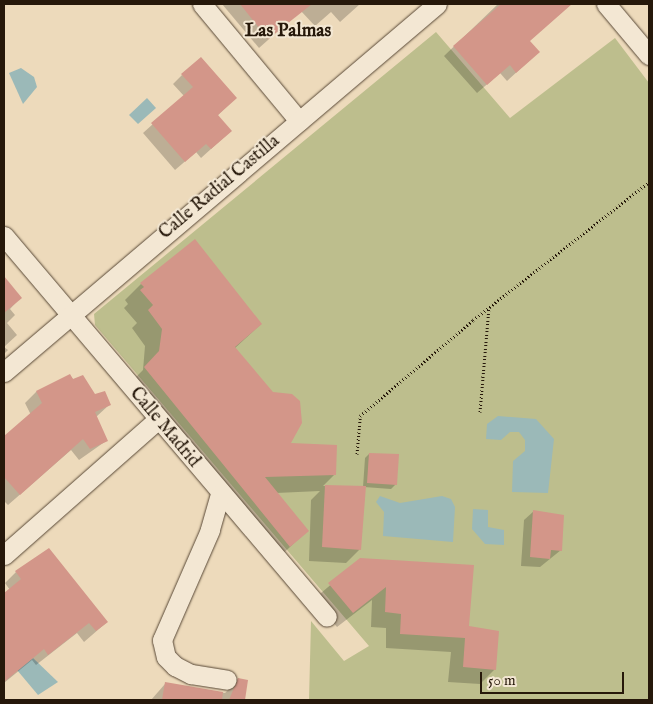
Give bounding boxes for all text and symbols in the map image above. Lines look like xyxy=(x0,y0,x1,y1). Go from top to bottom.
district label: Las Palmas xyxy=(245,21,331,43)
street label: Calle Radial Castilla xyxy=(155,131,285,245)
street label: Calle Madrid xyxy=(124,384,204,472)
scale bar xyxy=(483,662,627,694)
text: 50 m xyxy=(488,671,516,690)

